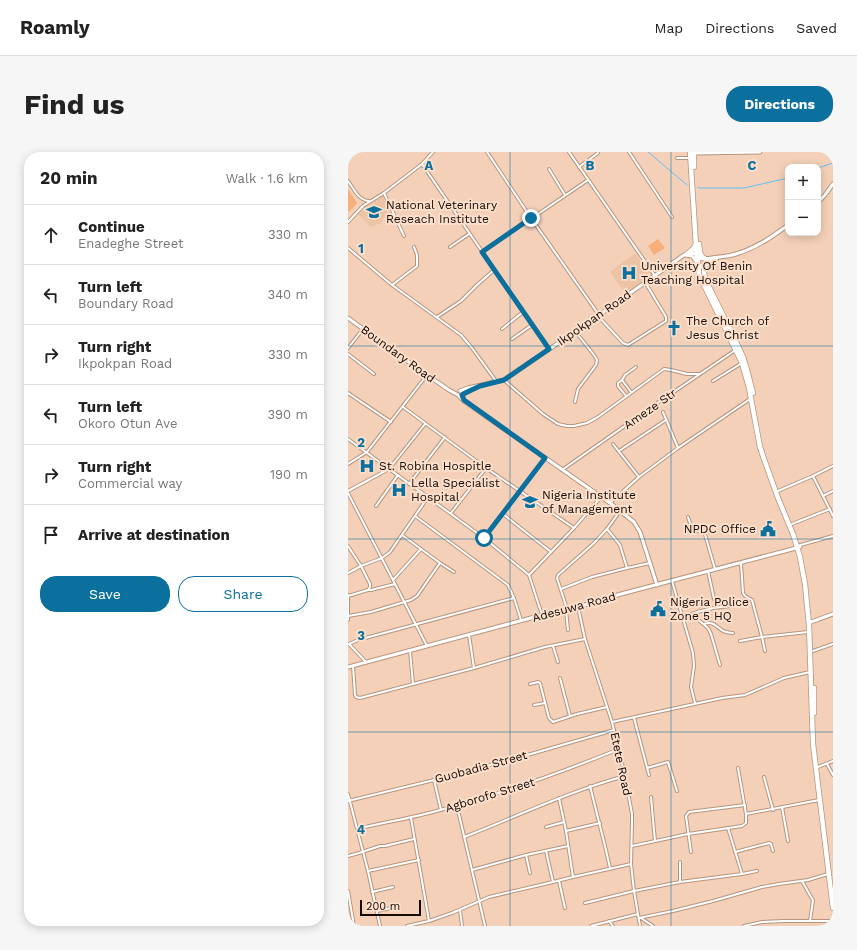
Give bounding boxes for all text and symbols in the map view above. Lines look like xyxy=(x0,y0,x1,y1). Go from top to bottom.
text: Roamly xyxy=(20,16,90,39)
text: Map xyxy=(655,20,683,36)
text: Directions xyxy=(705,20,774,36)
text: Saved xyxy=(796,20,837,36)
button: Directions xyxy=(726,86,833,122)
text: Find us xyxy=(24,88,124,121)
text: A xyxy=(425,158,434,173)
text: B xyxy=(586,158,595,173)
text: C xyxy=(748,158,757,173)
map controls xyxy=(785,164,821,236)
button: + xyxy=(785,164,821,200)
text: 20 min xyxy=(40,168,97,188)
text: Walk · 1.6 km xyxy=(226,171,308,186)
place label: National Veterinary Reseach Institute xyxy=(386,198,498,226)
button: − xyxy=(785,200,821,236)
school or university icon: National Veterinary Reseach Institute xyxy=(365,203,383,221)
route end xyxy=(522,209,540,227)
text: Continue xyxy=(78,218,145,236)
icon: ahead xyxy=(40,224,62,246)
text: 330 m xyxy=(268,227,308,242)
text: Enadeghe Street xyxy=(78,236,183,251)
text: 1 xyxy=(358,241,364,256)
place label: University Of Benin Teaching Hospital xyxy=(641,259,753,287)
hospital icon: University Of Benin Teaching Hospital xyxy=(620,264,638,282)
text: Turn left xyxy=(78,278,142,296)
icon: left xyxy=(40,284,62,306)
text: 340 m xyxy=(268,287,308,302)
street label: Ikpokpan Road xyxy=(554,287,634,349)
text: Boundary Road xyxy=(78,296,174,311)
place label: The Church of Jesus Christ xyxy=(686,314,770,342)
church icon: The Church of Jesus Christ xyxy=(665,319,683,337)
street label: Boundary Road xyxy=(358,322,438,386)
text: Turn right xyxy=(78,338,151,356)
icon: right xyxy=(40,344,62,366)
text: 330 m xyxy=(268,347,308,362)
text: Ikpokpan Road xyxy=(78,356,172,371)
street label: Ameze Str xyxy=(621,386,679,432)
text: Turn left xyxy=(78,398,142,416)
icon: left xyxy=(40,404,62,426)
text: 390 m xyxy=(267,407,308,422)
text: Okoro Otun Ave xyxy=(78,416,178,431)
text: 2 xyxy=(357,435,365,450)
hospital icon: St. Robina Hospitle xyxy=(358,457,376,475)
text: Turn right xyxy=(78,458,151,476)
place label: St. Robina Hospitle xyxy=(379,459,491,473)
icon: right xyxy=(40,464,62,486)
text: 190 m xyxy=(270,467,308,482)
text: Commercial way xyxy=(78,476,182,491)
place label: Lella Specialist Hospital xyxy=(411,476,500,504)
hospital icon: Lella Specialist Hospital xyxy=(390,481,408,499)
place label: Nigeria Institute of Management xyxy=(542,488,636,516)
school or university icon: Nigeria Institute of Management xyxy=(521,493,539,511)
public building icon: NPDC Office xyxy=(759,520,777,538)
place label: NPDC Office xyxy=(684,522,756,536)
icon: arrive xyxy=(40,524,62,546)
text: Arrive at destination xyxy=(78,526,230,544)
route start xyxy=(475,529,493,547)
button: Save xyxy=(40,576,170,612)
button: Share xyxy=(178,576,308,612)
street label: Adesuwa Road xyxy=(531,589,617,625)
place label: Nigeria Police Zone 5 HQ xyxy=(670,595,749,623)
public building icon: Nigeria Police Zone 5 HQ xyxy=(649,600,667,618)
text: 3 xyxy=(357,628,365,643)
street label: Etete Road xyxy=(607,731,635,797)
street label: Guobadia Street xyxy=(433,748,529,786)
street label: Agborofo Street xyxy=(444,775,536,815)
text: 4 xyxy=(357,822,366,837)
scale bar xyxy=(360,898,421,917)
text: 200 m xyxy=(366,900,400,913)

